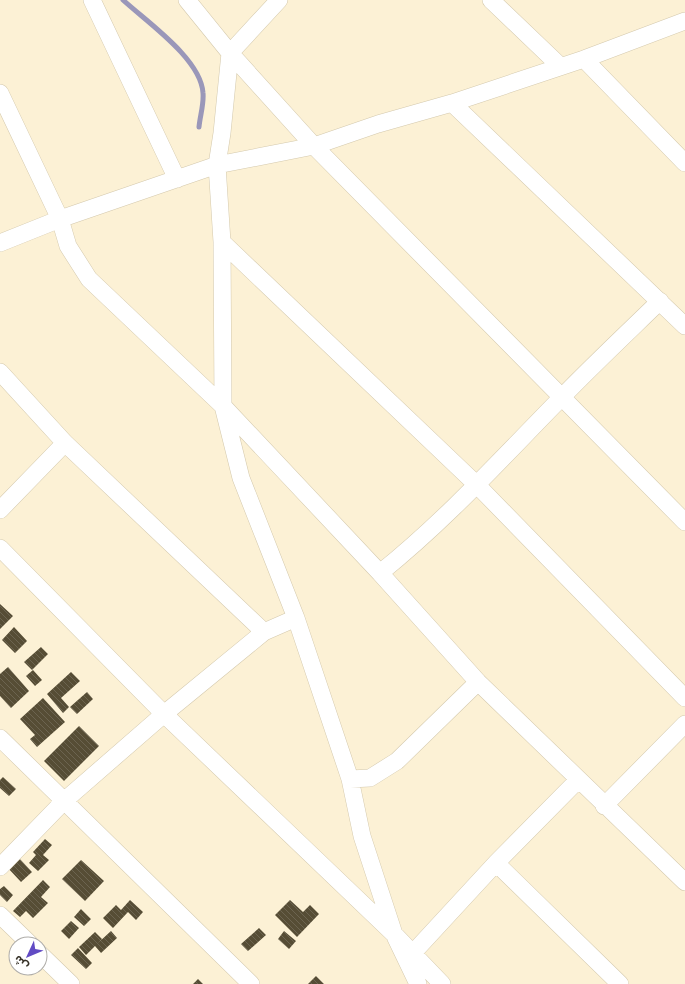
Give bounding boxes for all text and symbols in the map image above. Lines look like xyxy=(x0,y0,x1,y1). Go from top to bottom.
north arrow xyxy=(8,936,48,976)
text: ش xyxy=(10,951,33,974)

